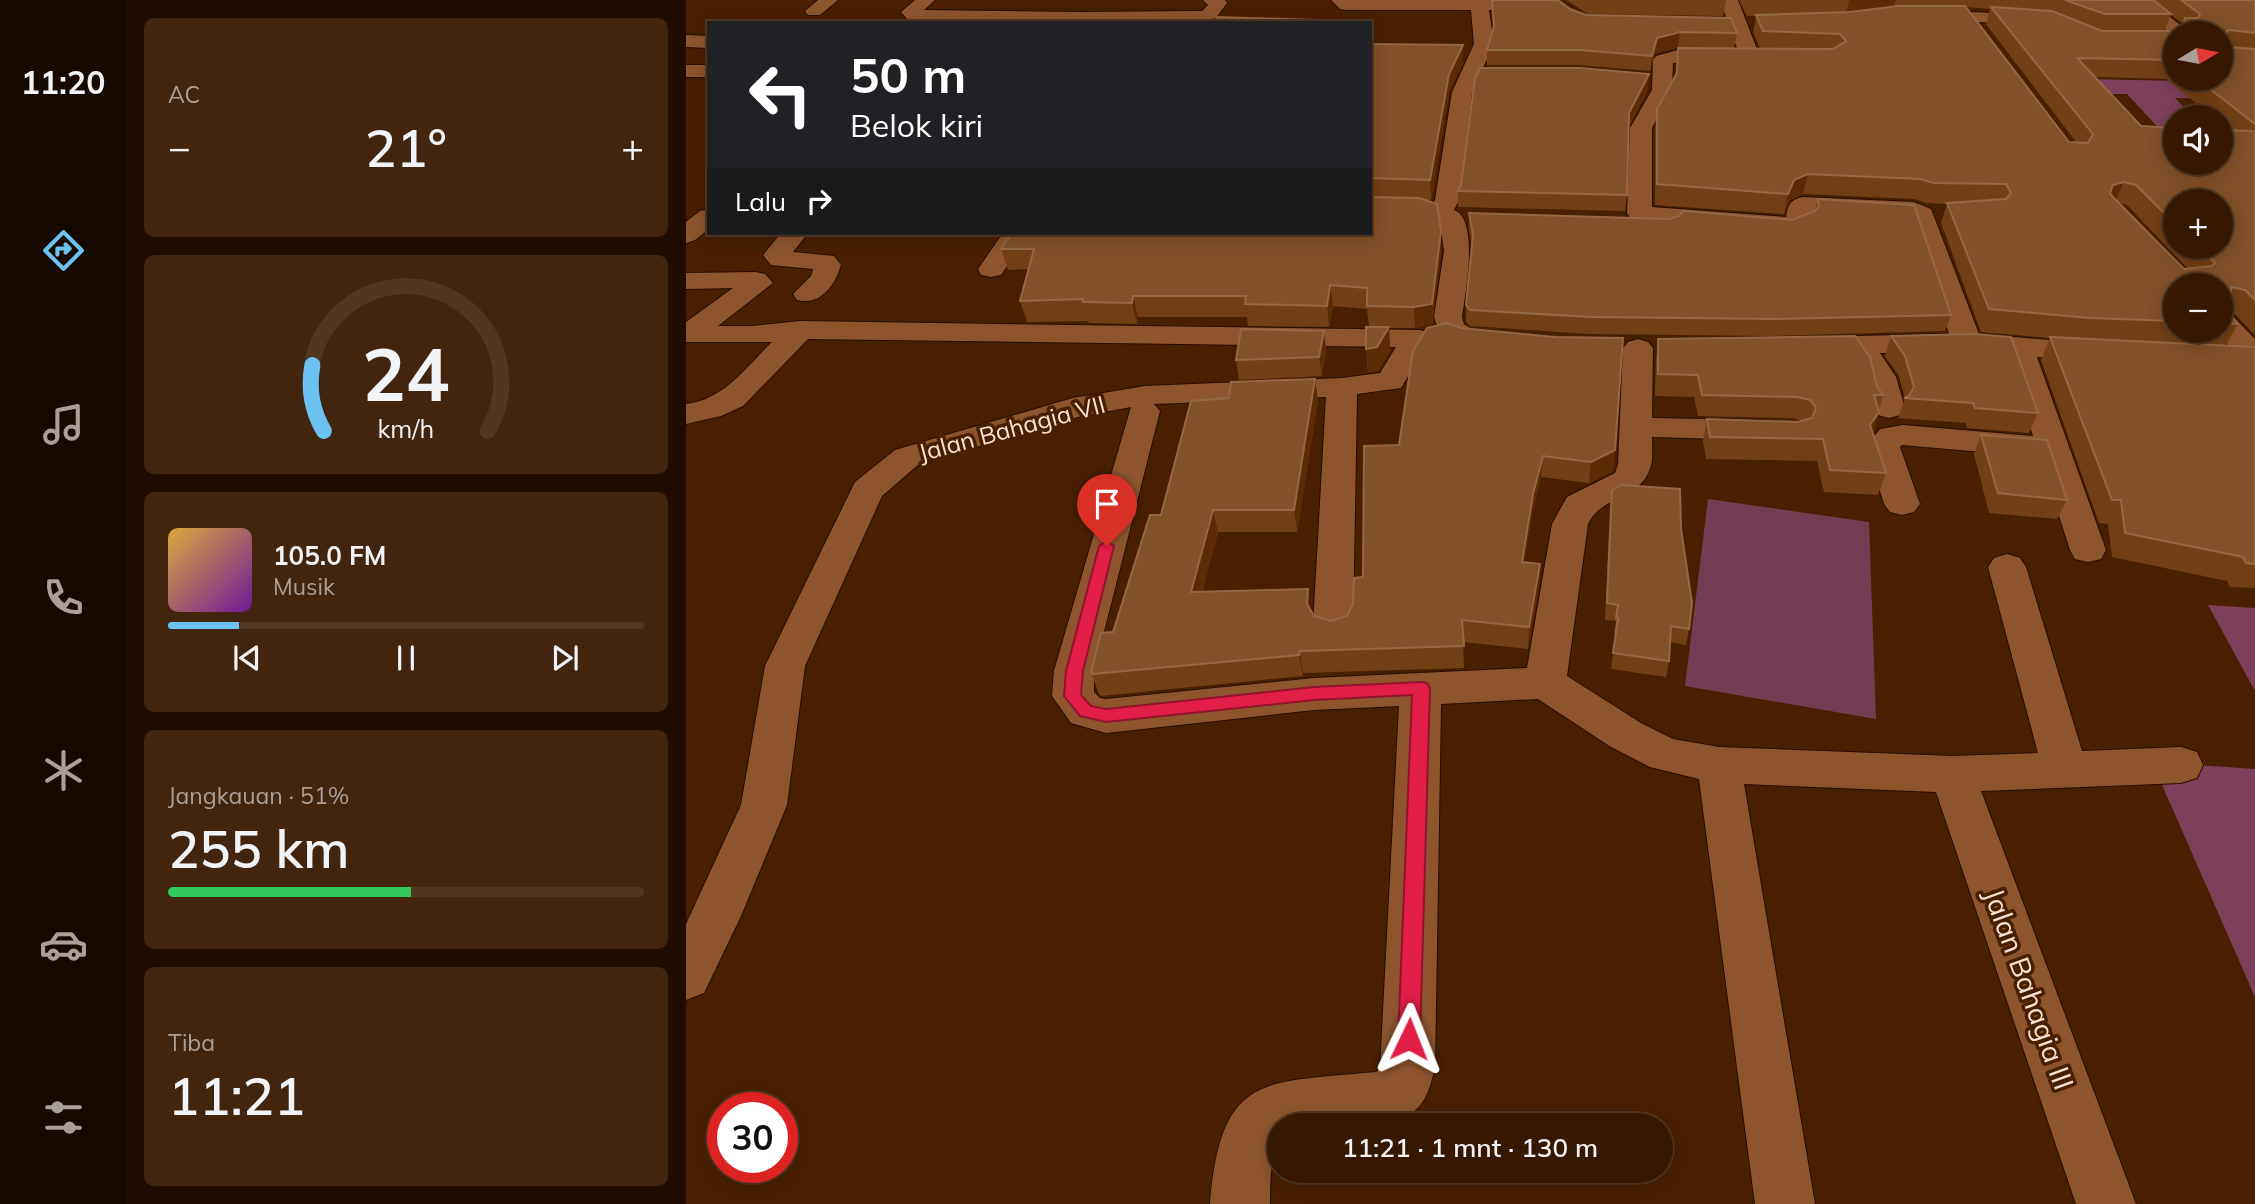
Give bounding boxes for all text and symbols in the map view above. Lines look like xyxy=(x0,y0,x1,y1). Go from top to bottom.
north arrow xyxy=(2163,21,2233,91)
map controls xyxy=(2163,21,2233,343)
text: 50 m xyxy=(850,44,966,105)
icon: left xyxy=(735,49,826,140)
text: 11:20 xyxy=(21,62,105,102)
text: AC xyxy=(168,80,200,109)
text: Belok kiri xyxy=(850,105,983,145)
button: sound xyxy=(2163,105,2233,175)
text: 21° xyxy=(365,115,447,180)
text: − xyxy=(168,123,191,171)
text: + xyxy=(621,123,644,171)
icon: right xyxy=(800,182,838,220)
text: Lalu xyxy=(735,185,786,218)
button: + xyxy=(2163,189,2233,259)
icon: directions xyxy=(39,226,88,275)
button: − xyxy=(2163,273,2233,343)
text: 24 xyxy=(362,328,450,419)
street label: Jalan Bahagia VII xyxy=(915,389,1108,467)
icon: music xyxy=(39,400,88,449)
text: km/h xyxy=(378,413,434,444)
pin xyxy=(1077,474,1137,546)
icon: arrive xyxy=(1088,485,1126,523)
text: 105.0 FM xyxy=(273,539,386,572)
text: Musik xyxy=(273,572,335,601)
icon: phone xyxy=(39,573,88,622)
icon: previous xyxy=(228,639,266,677)
icon: pause xyxy=(387,639,425,677)
icon: next xyxy=(546,639,584,677)
icon: climate xyxy=(39,746,88,795)
text: Jangkauan · 51% xyxy=(168,781,349,810)
text: 255 km xyxy=(168,816,349,881)
street label: Jalan Bahagia III xyxy=(1977,883,2082,1094)
icon: car xyxy=(39,920,88,969)
position arrow xyxy=(1372,1002,1446,1076)
text: Tiba xyxy=(168,1028,215,1057)
text: 11:21 xyxy=(168,1063,305,1128)
speed limit sign: 30 xyxy=(707,1092,798,1183)
icon: filters xyxy=(39,1093,88,1142)
text: 11:21 · 1 mnt · 130 m xyxy=(1342,1131,1598,1164)

